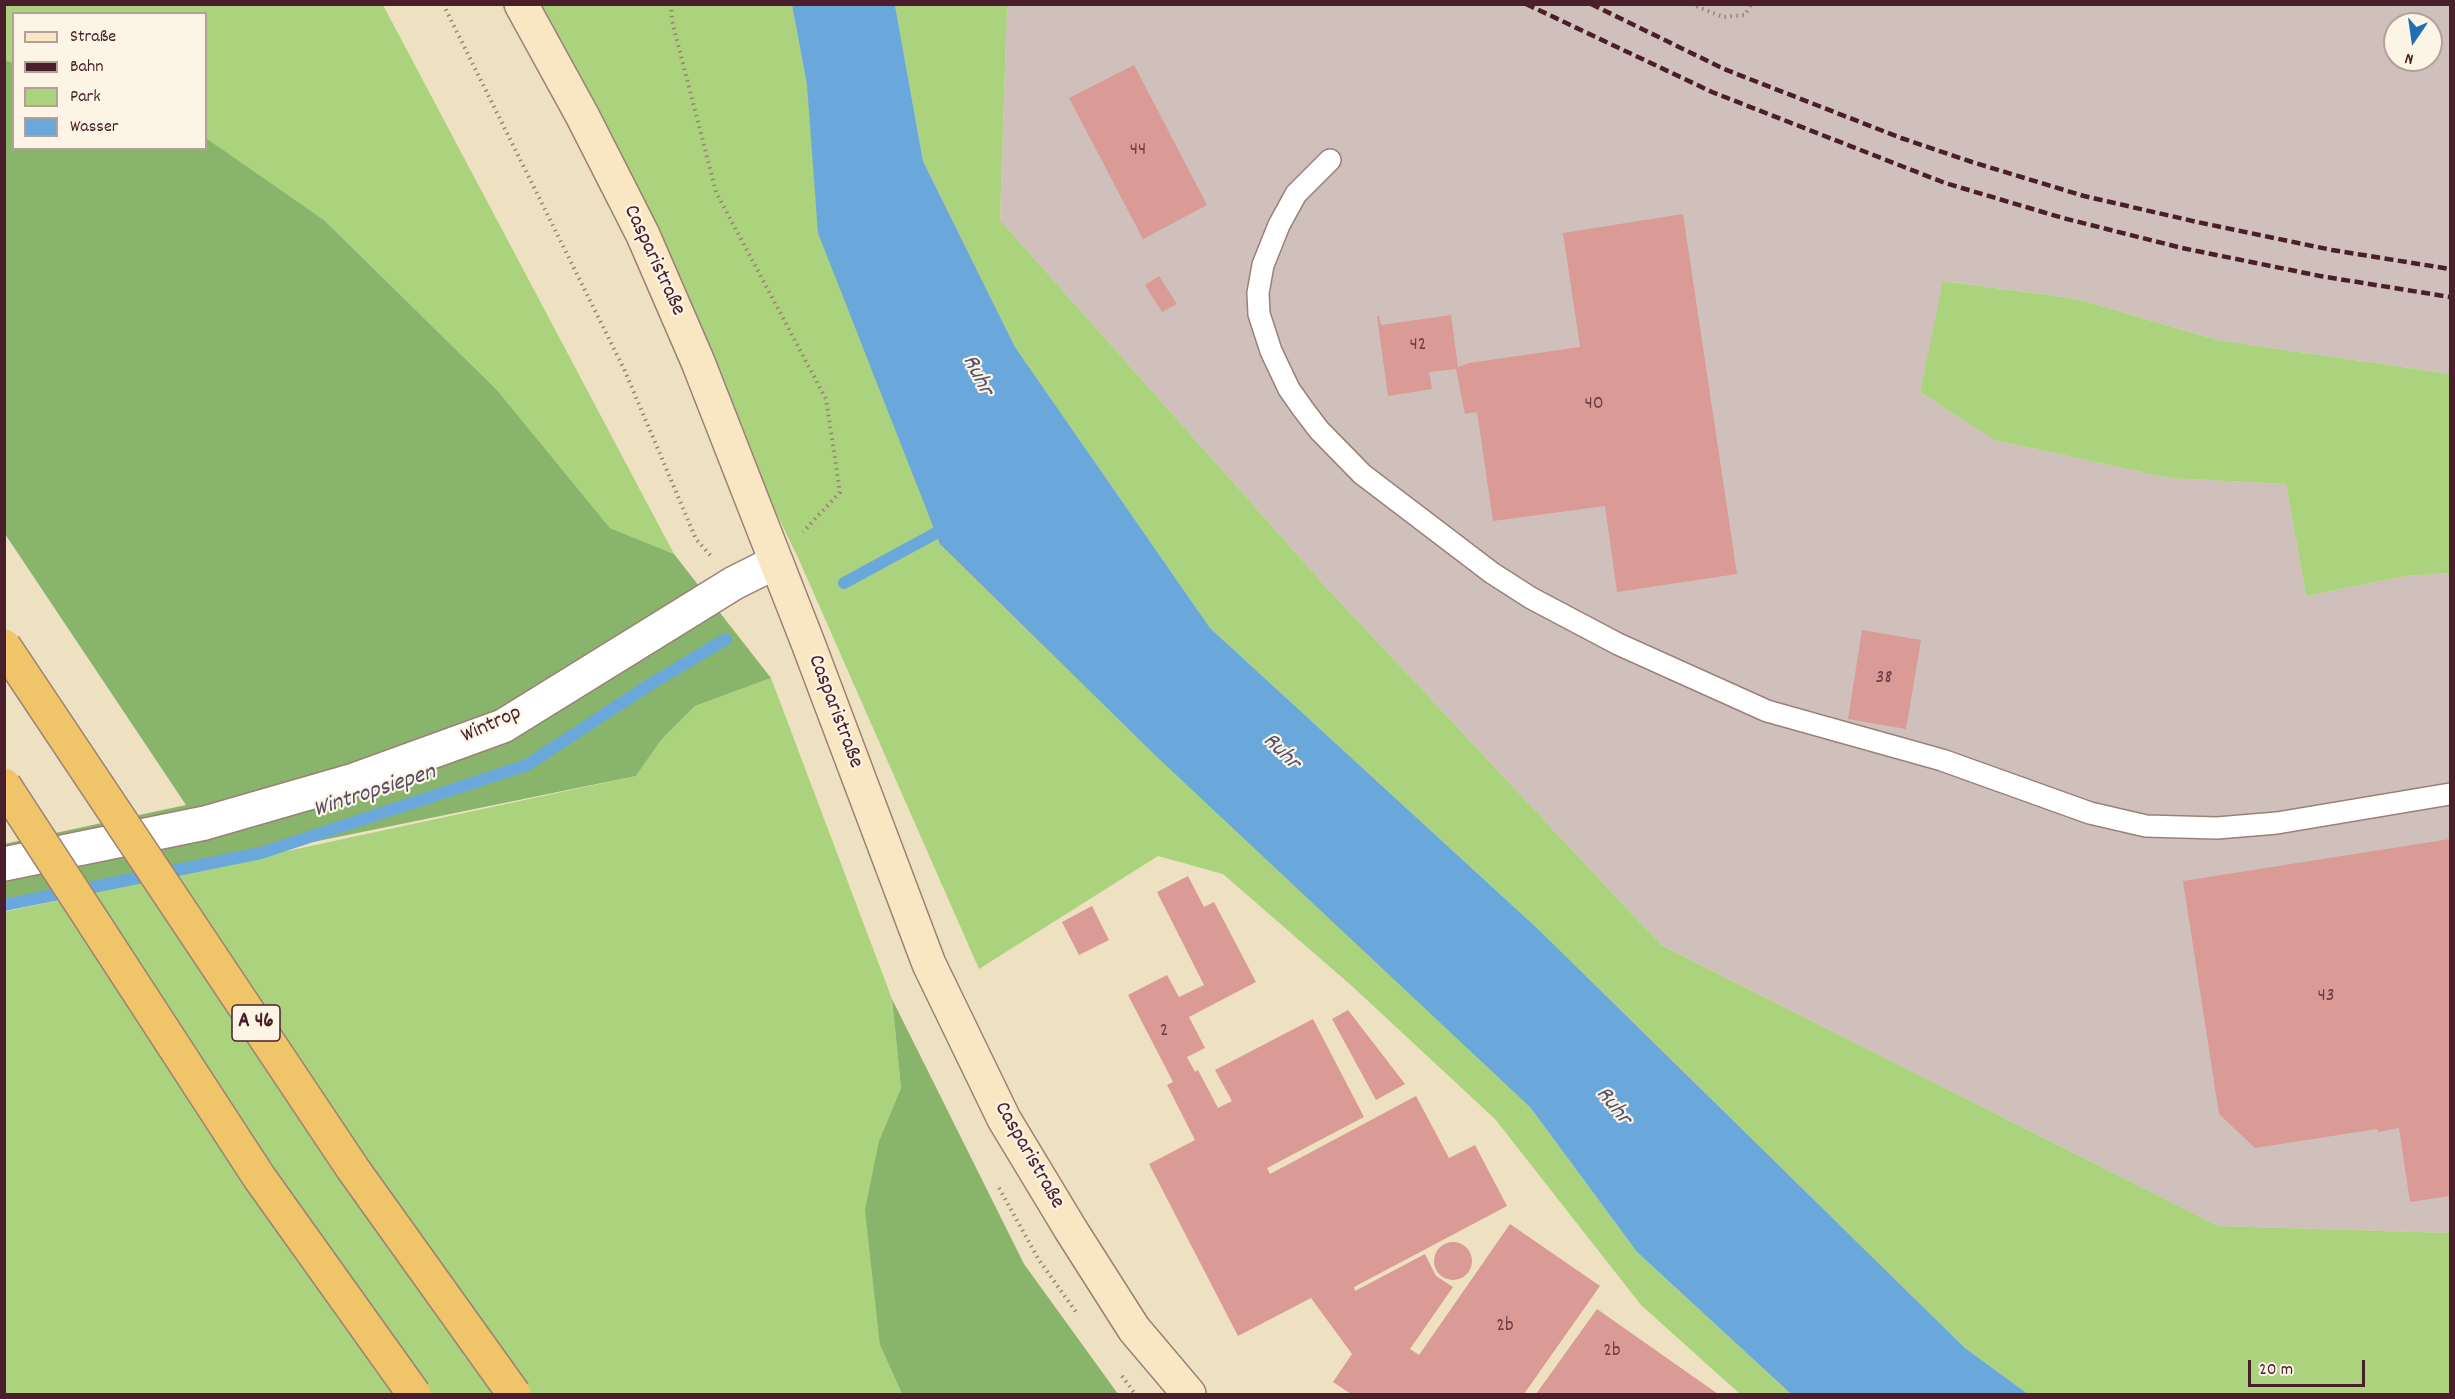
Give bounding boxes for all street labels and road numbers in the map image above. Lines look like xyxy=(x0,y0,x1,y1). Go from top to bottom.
street label: Casparistraße xyxy=(616,201,690,321)
street label: Casparistraße xyxy=(800,652,868,772)
street label: Wintrop xyxy=(458,701,526,751)
road number: A 46 xyxy=(232,1005,280,1041)
street label: Casparistraße xyxy=(987,1098,1069,1214)

